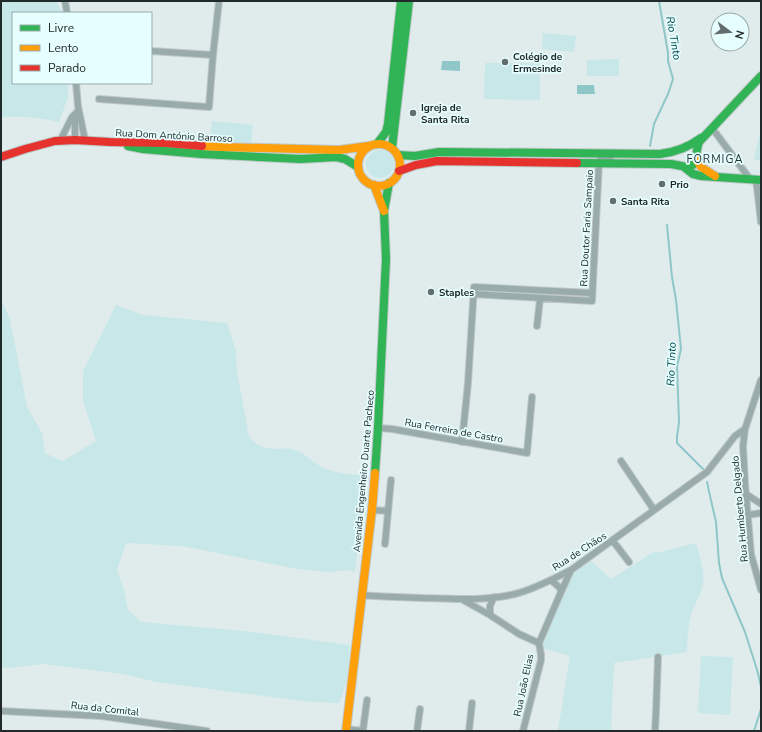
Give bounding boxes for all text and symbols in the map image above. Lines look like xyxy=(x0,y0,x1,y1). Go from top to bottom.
legend xyxy=(12,12,152,84)
north arrow xyxy=(710,12,750,52)
water label: Rio Tinto xyxy=(662,15,685,61)
text: Livre xyxy=(48,20,74,36)
text: N xyxy=(731,29,747,41)
text: Lento xyxy=(48,40,79,56)
place label: Colégio de Ermesinde xyxy=(513,50,563,76)
marker: Colégio de Ermesinde xyxy=(500,57,510,67)
text: Parado xyxy=(48,60,86,76)
place label: Igreja de Santa Rita xyxy=(421,101,469,127)
marker: Igreja de Santa Rita xyxy=(408,108,418,118)
street label: Rua Dom António Barroso xyxy=(115,126,233,146)
district label: FORMIGA xyxy=(687,152,743,167)
street label: Rua Doutor Faria Sampaio xyxy=(577,169,597,287)
place label: Prio xyxy=(670,178,689,192)
marker: Prio xyxy=(657,179,667,189)
place label: Santa Rita xyxy=(621,195,669,209)
marker: Santa Rita xyxy=(608,196,618,206)
place label: Staples xyxy=(439,286,474,300)
marker: Staples xyxy=(426,287,436,297)
water label: Rio Tinto xyxy=(663,342,680,386)
street label: Avenida Engenheiro Duarte Pacheco xyxy=(350,389,378,553)
street label: Rua Ferreira de Castro xyxy=(403,415,505,447)
street label: Rua Humberto Delgado xyxy=(728,455,752,563)
street label: Rua de Chãos xyxy=(550,529,609,575)
street label: Rua João Elias xyxy=(511,652,537,718)
street label: Rua da Comital xyxy=(70,698,140,720)

